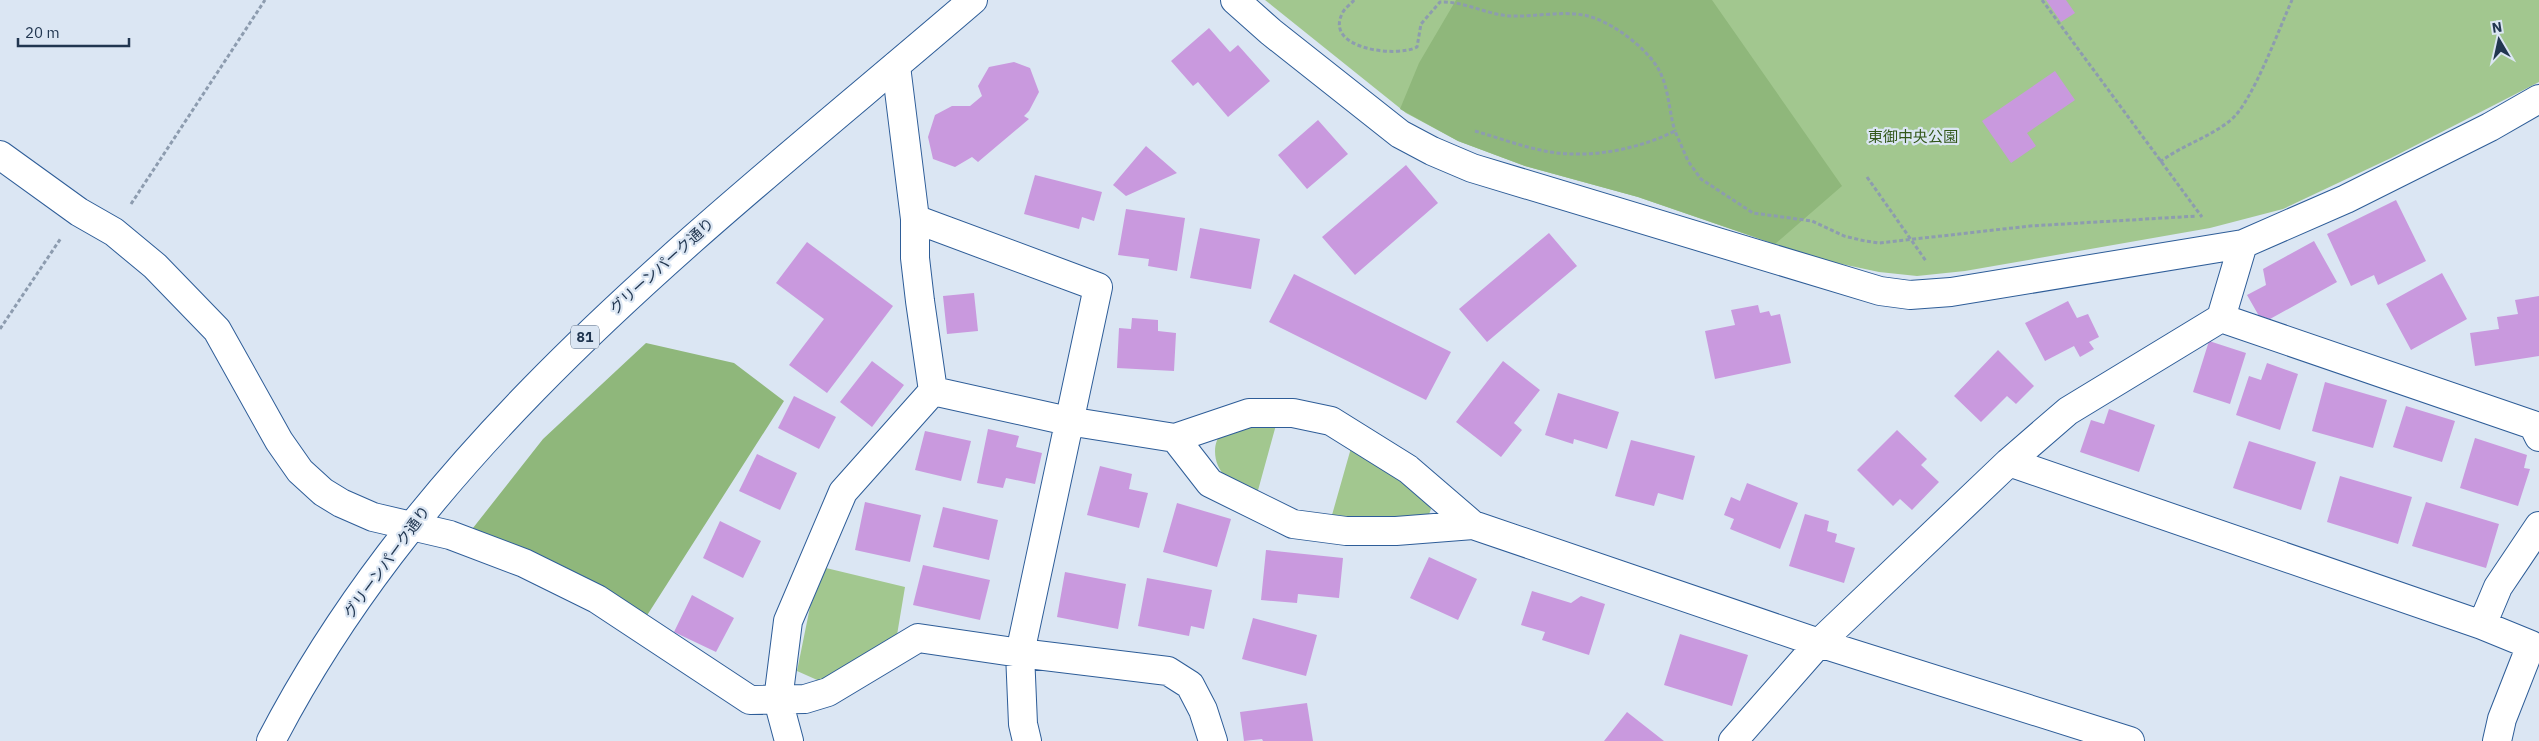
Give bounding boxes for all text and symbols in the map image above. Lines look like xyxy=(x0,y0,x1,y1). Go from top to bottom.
scale bar xyxy=(18,15,129,47)
north arrow xyxy=(2474,15,2524,65)
text: N xyxy=(2491,17,2503,37)
text: 20 m xyxy=(25,23,60,42)
park label: 東御中央公園 xyxy=(1868,127,1958,146)
street label: グリーンパーク通り xyxy=(605,214,718,318)
road number: 81 xyxy=(571,326,599,348)
street label: グリーンパーク通り xyxy=(339,502,434,622)

